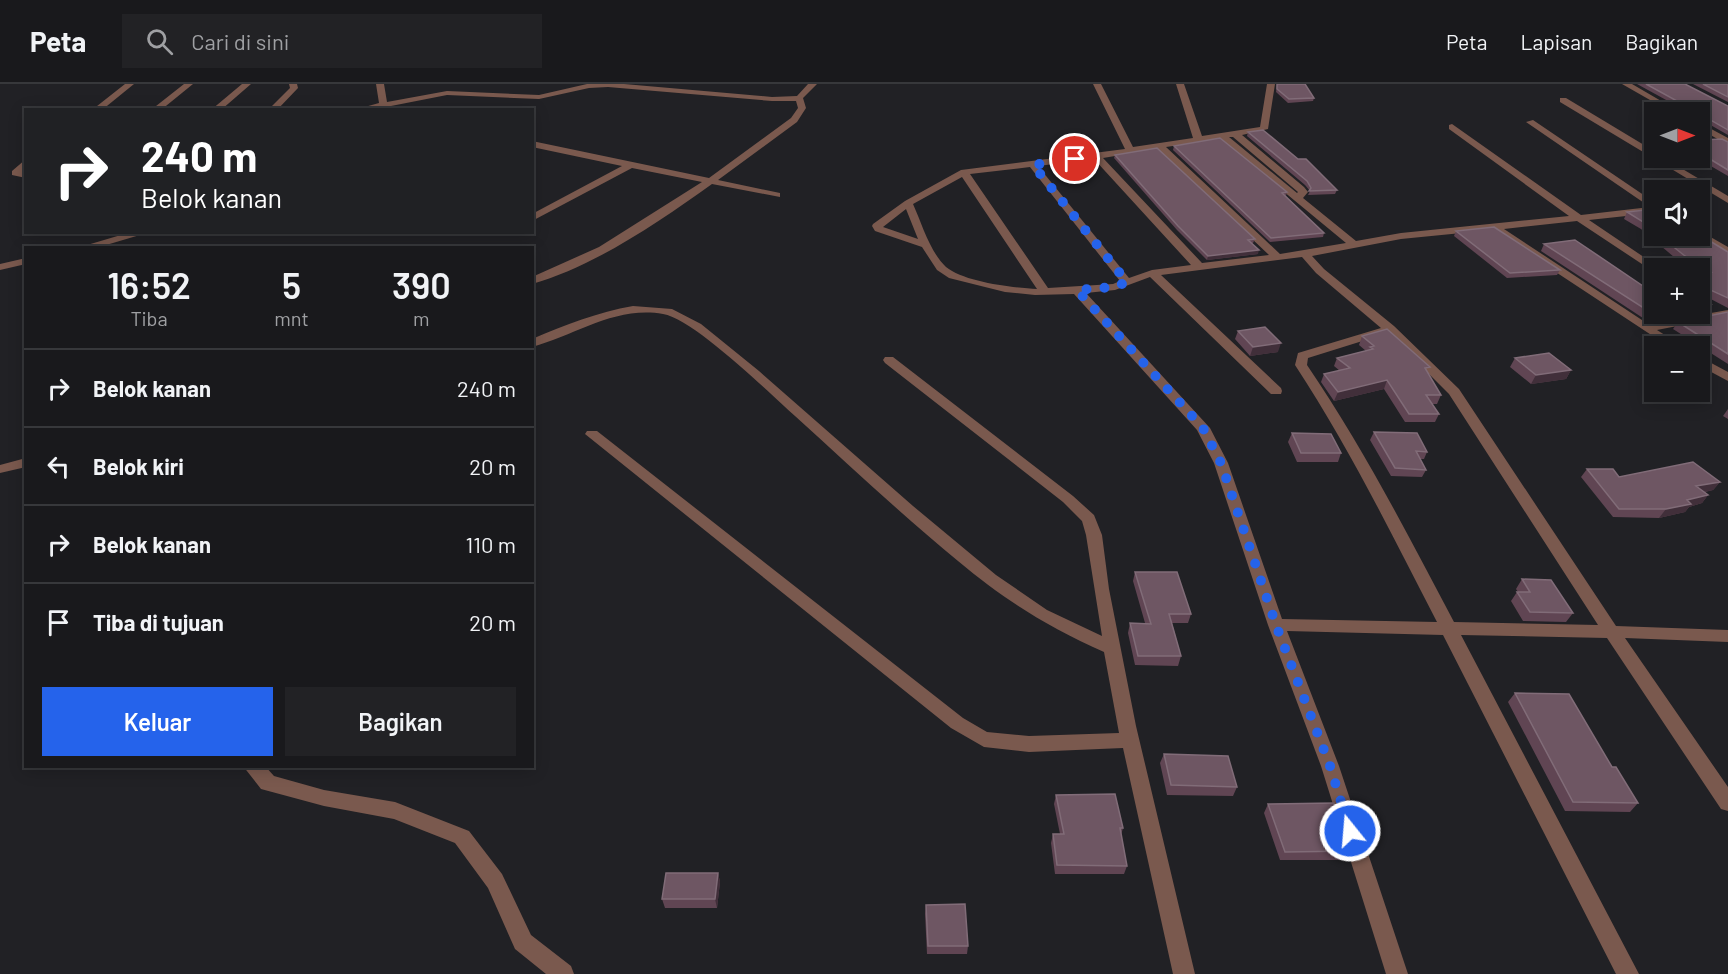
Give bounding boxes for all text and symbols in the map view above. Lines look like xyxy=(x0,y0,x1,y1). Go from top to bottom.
search box xyxy=(122,14,542,68)
text: Peta xyxy=(30,24,86,58)
icon: search xyxy=(143,25,176,58)
text: Cari di sini xyxy=(191,28,289,54)
text: Peta xyxy=(1446,29,1487,54)
text: Lapisan xyxy=(1520,29,1592,54)
text: Bagikan xyxy=(1625,29,1698,54)
north arrow xyxy=(1644,102,1710,168)
map controls xyxy=(1644,102,1710,402)
text: 240 m xyxy=(141,130,257,180)
icon: right xyxy=(42,132,120,210)
pin xyxy=(1049,133,1100,184)
icon: arrive xyxy=(1058,142,1091,175)
button: sound xyxy=(1644,180,1710,246)
text: Belok kanan xyxy=(141,181,282,213)
button: + xyxy=(1644,258,1710,324)
text: 16:52 xyxy=(107,263,191,306)
text: 5 xyxy=(282,263,301,306)
text: 390 xyxy=(392,263,451,306)
text: Tiba xyxy=(130,306,168,330)
text: mnt xyxy=(274,306,309,330)
text: m xyxy=(413,306,430,330)
button: − xyxy=(1644,336,1710,402)
icon: right xyxy=(42,372,75,405)
text: Belok kanan xyxy=(93,375,211,401)
text: 240 m xyxy=(457,375,516,401)
icon: left xyxy=(42,450,75,483)
text: Belok kiri xyxy=(93,453,184,479)
text: 20 m xyxy=(469,453,516,479)
icon: right xyxy=(42,528,75,561)
text: Belok kanan xyxy=(93,531,211,557)
text: 110 m xyxy=(466,531,516,557)
icon: arrive xyxy=(42,606,75,639)
text: Tiba di tujuan xyxy=(93,609,224,635)
text: 20 m xyxy=(469,609,516,635)
button: Keluar xyxy=(42,687,273,756)
button: Bagikan xyxy=(285,687,516,756)
position arrow xyxy=(1318,799,1382,863)

